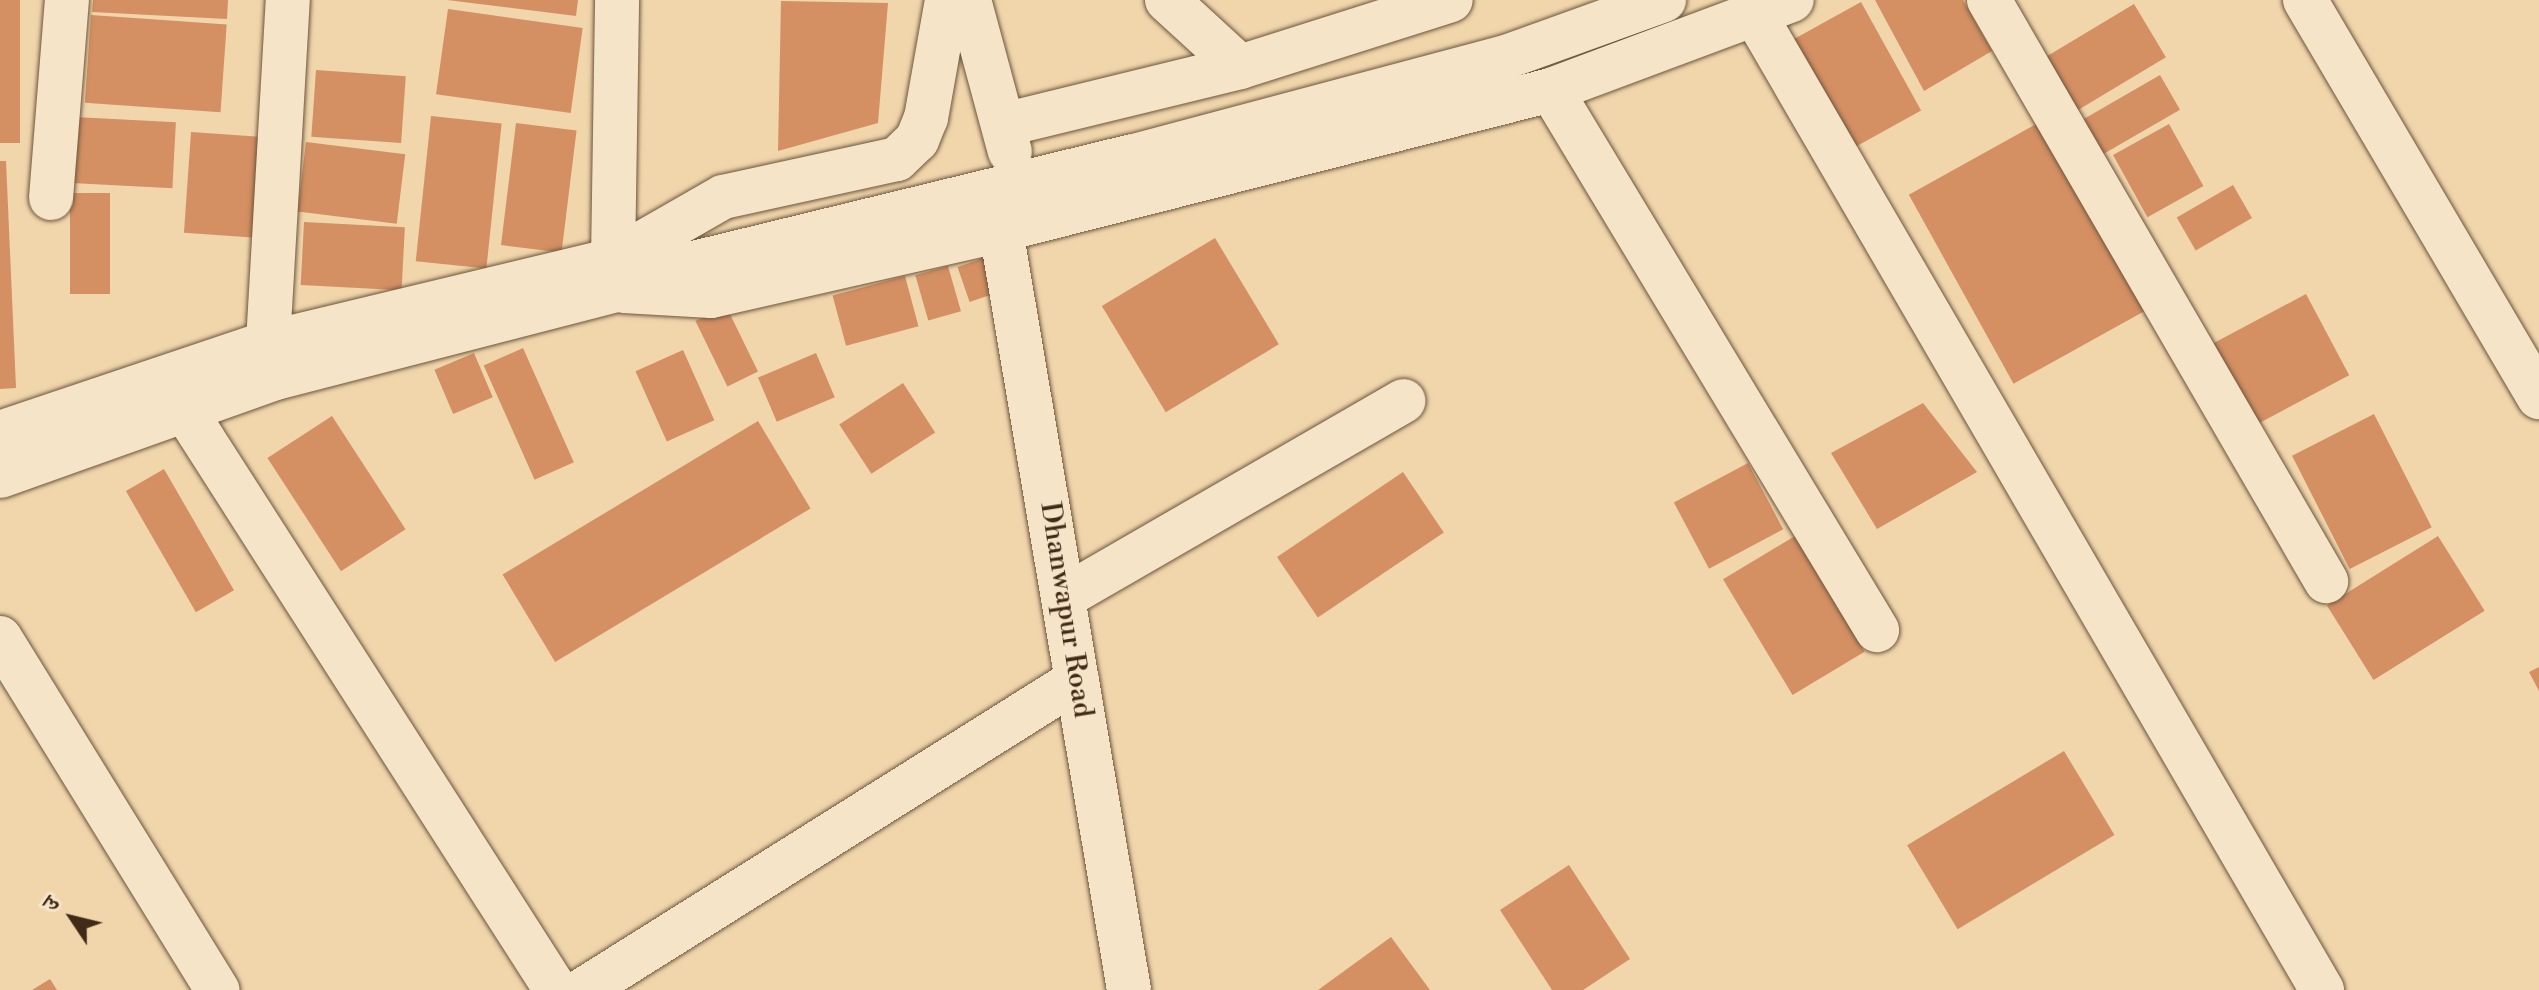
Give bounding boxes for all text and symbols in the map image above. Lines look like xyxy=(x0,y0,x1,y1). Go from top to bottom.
street label: Dhanwapur Road xyxy=(1032,500,1100,720)
north arrow xyxy=(32,878,112,958)
text: उ xyxy=(38,892,66,916)

